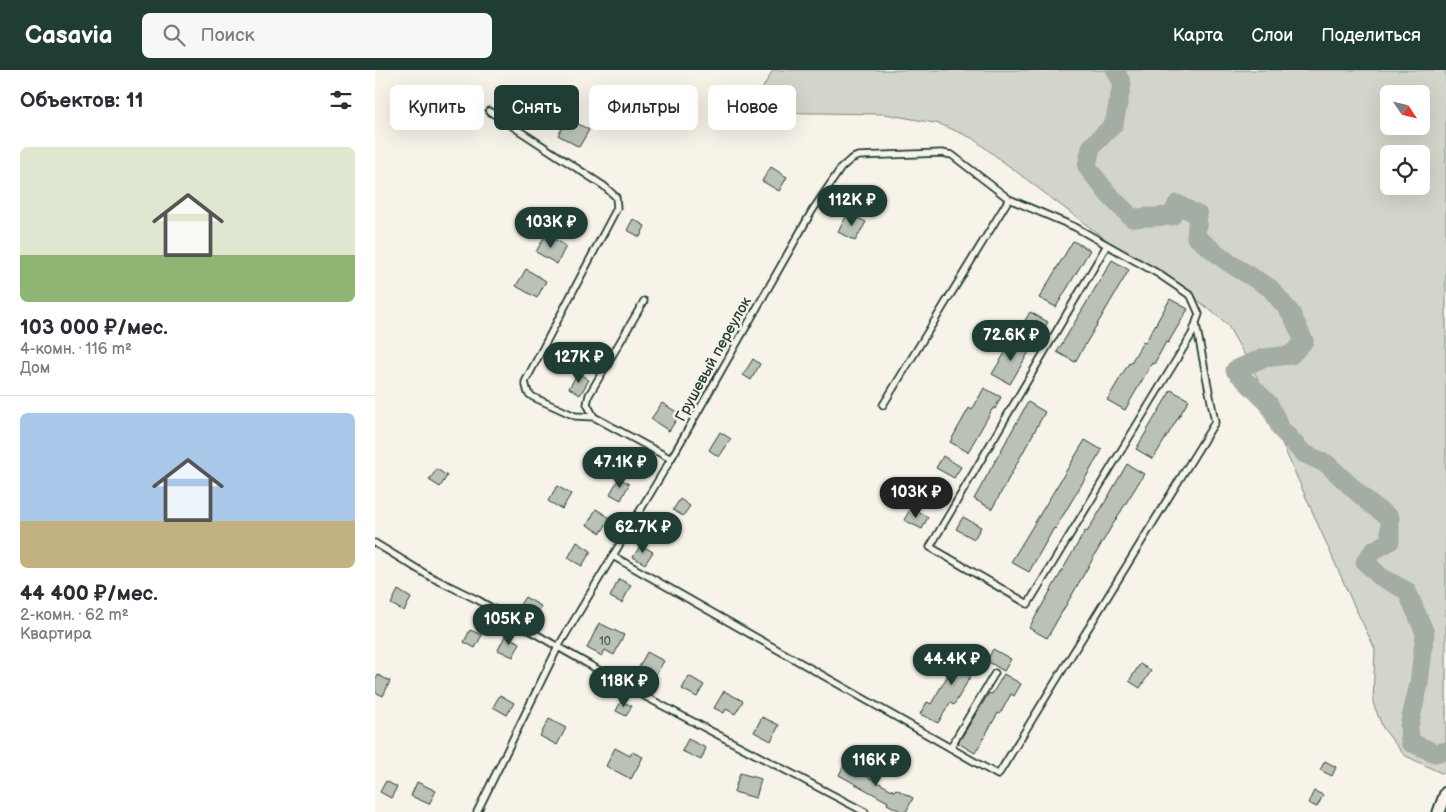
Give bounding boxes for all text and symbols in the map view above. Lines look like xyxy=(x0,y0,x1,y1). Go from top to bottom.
search box xyxy=(142,13,492,58)
text: Casavia xyxy=(25,21,112,50)
icon: search xyxy=(160,21,188,49)
text: Поиск xyxy=(200,24,255,47)
text: Карта xyxy=(1173,25,1223,46)
text: Слои xyxy=(1251,25,1293,46)
text: Поделиться xyxy=(1321,25,1421,46)
chip: Купить xyxy=(390,85,484,130)
chip: Снять xyxy=(494,85,579,130)
chip: Фильтры xyxy=(589,85,698,130)
chip: Новое xyxy=(708,85,796,130)
north arrow xyxy=(1380,85,1430,135)
map controls xyxy=(1380,85,1430,195)
icon: filters xyxy=(327,86,355,114)
text: Объектов: 11 xyxy=(20,88,144,113)
button: locate xyxy=(1380,145,1430,195)
icon: home xyxy=(143,180,233,270)
pin: 112K ₽ xyxy=(811,184,893,227)
text: 112K ₽ xyxy=(828,191,876,210)
pin: 103K ₽ xyxy=(510,206,592,249)
text: 103K ₽ xyxy=(526,213,576,232)
street label: Грушевый переулок xyxy=(671,293,756,425)
text: 103 000 ₽/мес. xyxy=(20,315,168,340)
pin: 72.6K ₽ xyxy=(965,320,1057,362)
text: 72.6K ₽ xyxy=(983,326,1039,345)
text: 4-комн. · 116 m² xyxy=(20,340,132,359)
pin: 127K ₽ xyxy=(538,342,620,384)
text: 127K ₽ xyxy=(554,348,604,367)
text: Дом xyxy=(20,359,50,378)
icon: home xyxy=(143,445,233,535)
pin: 47.1K ₽ xyxy=(574,446,666,489)
text: 47.1K ₽ xyxy=(593,453,647,472)
pin: 103K ₽ xyxy=(875,476,957,519)
text: 103K ₽ xyxy=(891,483,941,502)
pin: 62.7K ₽ xyxy=(597,512,689,554)
text: 62.7K ₽ xyxy=(615,518,671,537)
text: 44 400 ₽/мес. xyxy=(20,581,158,606)
pin: 105K ₽ xyxy=(468,604,550,646)
text: 2-комн. · 62 m² xyxy=(20,606,129,625)
text: 105K ₽ xyxy=(484,610,534,629)
text: Квартира xyxy=(20,625,92,644)
house number: 10 xyxy=(599,634,611,649)
pin: 44.4K ₽ xyxy=(906,644,998,686)
text: 44.4K ₽ xyxy=(924,650,980,669)
pin: 118K ₽ xyxy=(583,666,665,708)
text: 118K ₽ xyxy=(600,672,648,691)
pin: 116K ₽ xyxy=(835,744,917,787)
text: 116K ₽ xyxy=(852,751,900,770)

